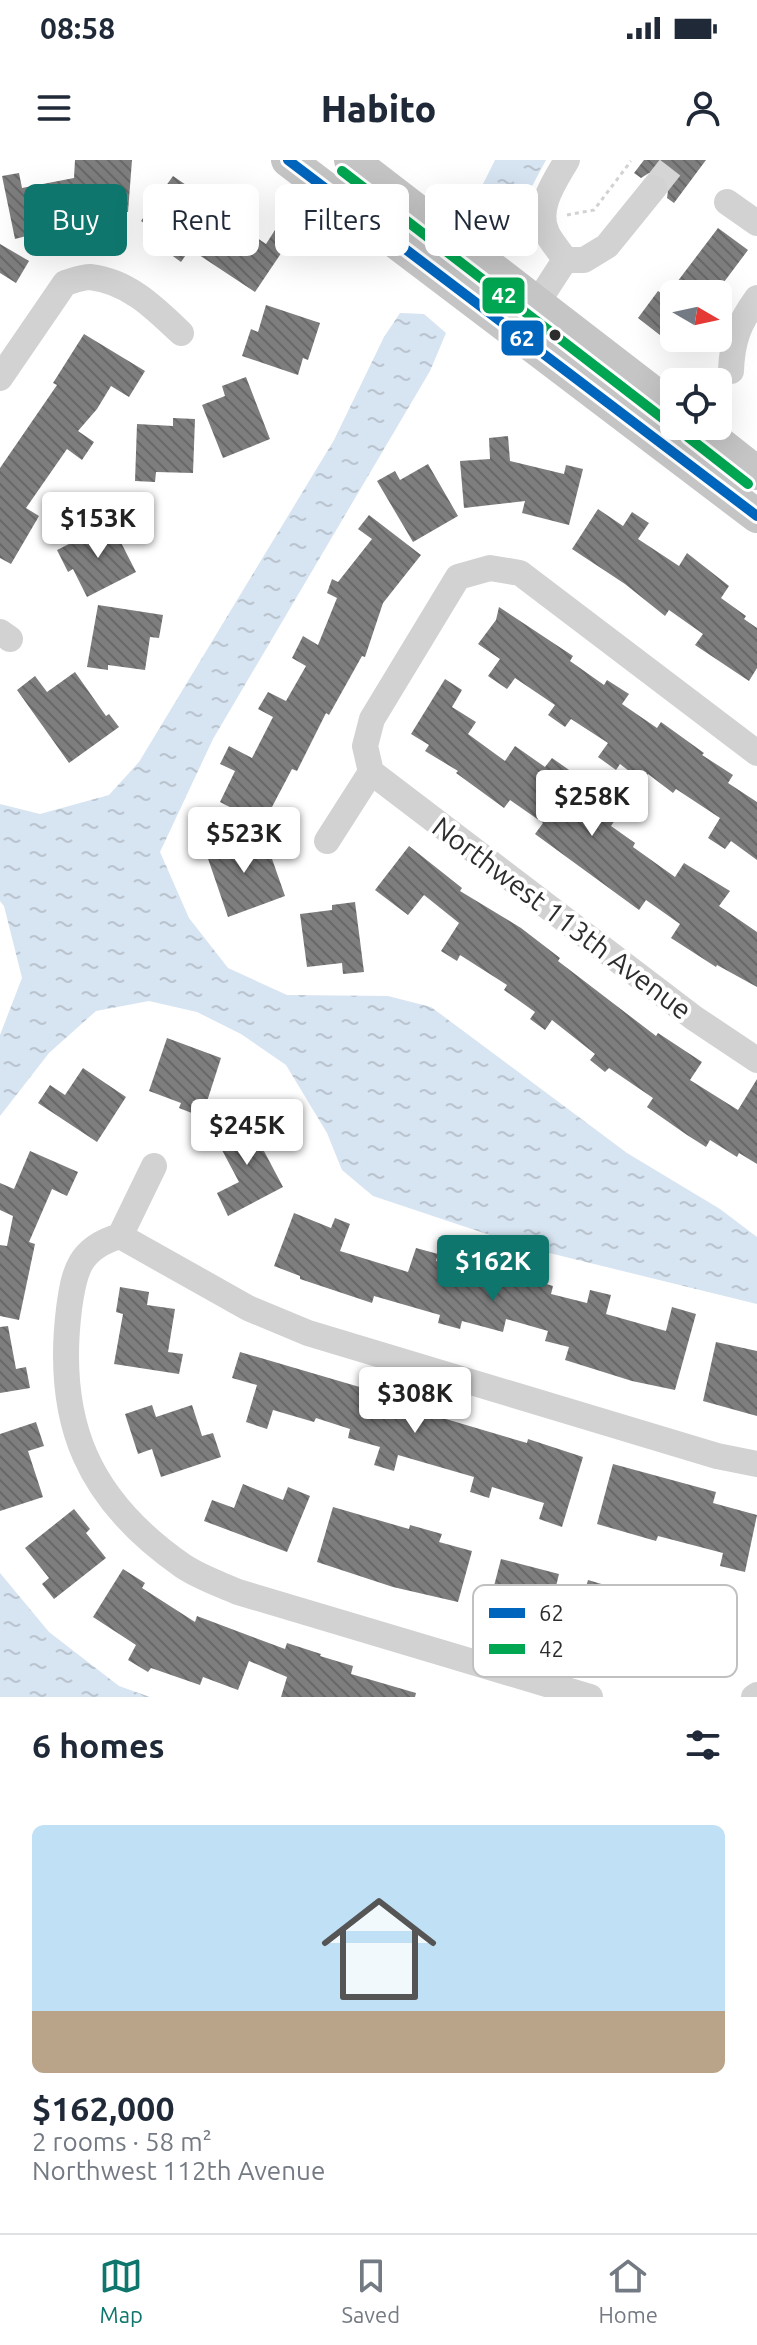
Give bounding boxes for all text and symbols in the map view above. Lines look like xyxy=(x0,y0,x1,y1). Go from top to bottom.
text: 08:58 xyxy=(40,11,115,45)
icon: menu xyxy=(32,86,76,130)
icon: person xyxy=(681,86,725,130)
text: Habito xyxy=(321,88,436,129)
chip: Buy xyxy=(24,184,127,256)
chip: Rent xyxy=(143,184,259,256)
chip: Filters xyxy=(275,184,409,256)
chip: New xyxy=(425,184,538,256)
line badge: 42 xyxy=(481,276,526,315)
north arrow xyxy=(660,280,732,352)
map controls xyxy=(660,280,732,440)
text: 42 xyxy=(492,282,516,307)
line badge: 62 xyxy=(500,319,545,357)
text: 62 xyxy=(510,325,534,350)
unlabelled marker xyxy=(547,327,563,343)
button: locate xyxy=(660,368,732,440)
pin: $153K xyxy=(42,492,154,560)
text: $153K xyxy=(60,503,136,532)
pin: $258K xyxy=(536,770,648,838)
text: $258K xyxy=(554,781,630,810)
pin: $523K xyxy=(188,807,300,875)
street label: Northwest 113th Avenue xyxy=(427,810,698,1025)
text: $523K xyxy=(206,818,282,847)
pin: $245K xyxy=(191,1099,303,1167)
text: $245K xyxy=(209,1110,285,1139)
pin: $162K xyxy=(437,1235,549,1303)
text: $162K xyxy=(455,1246,531,1275)
pin: $308K xyxy=(359,1367,471,1435)
text: $308K xyxy=(377,1378,453,1407)
legend xyxy=(473,1585,737,1677)
text: 62 xyxy=(539,1600,564,1625)
text: 42 xyxy=(539,1636,564,1661)
icon: filters xyxy=(681,1723,725,1767)
text: 6 homes xyxy=(32,1726,165,1764)
icon: home xyxy=(307,1877,451,2021)
text: $162,000 xyxy=(32,2089,175,2127)
text: 2 rooms · 58 m² xyxy=(32,2127,212,2156)
text: Northwest 112th Avenue xyxy=(32,2156,325,2185)
tab: Map xyxy=(99,2254,143,2327)
tab: Saved xyxy=(342,2254,400,2327)
tab: Home xyxy=(598,2254,658,2327)

